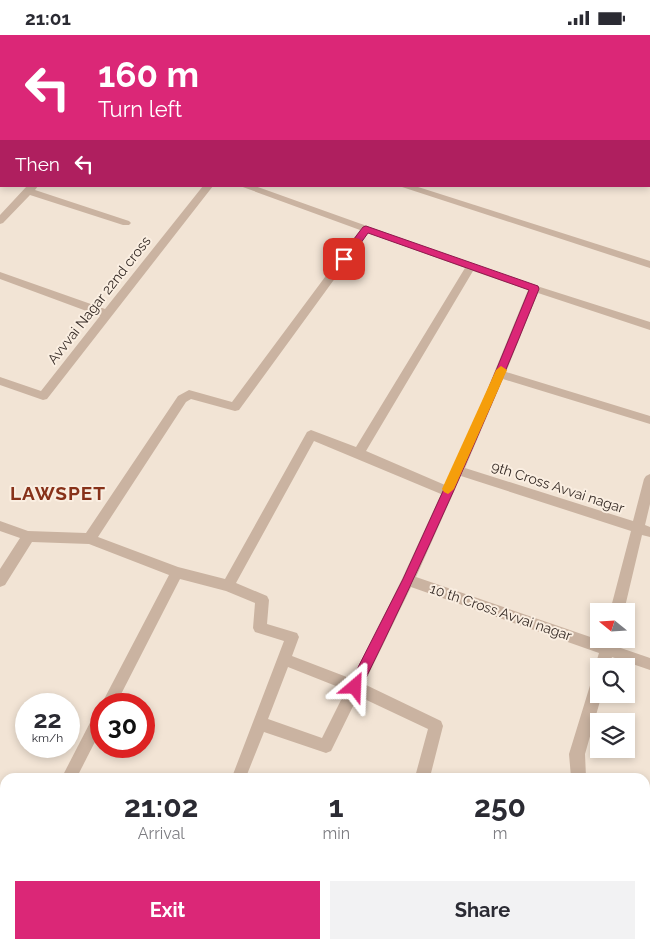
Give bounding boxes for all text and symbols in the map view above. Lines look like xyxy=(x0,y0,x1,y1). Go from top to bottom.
text: 21:01 xyxy=(25,7,71,29)
text: 160 m xyxy=(98,54,199,95)
icon: left xyxy=(15,55,80,120)
text: Turn left xyxy=(98,96,182,122)
icon: left xyxy=(70,150,98,178)
text: Then xyxy=(15,153,60,175)
street label: Avvvai Nagar 22nd cross xyxy=(44,233,154,367)
pin xyxy=(323,238,365,280)
icon: arrive xyxy=(330,245,358,273)
street label: 9th Cross Avvai nagar xyxy=(489,458,627,516)
district label: LAWSPET xyxy=(10,482,106,504)
street label: 10 th Cross Avvai nagar xyxy=(428,580,574,644)
north arrow xyxy=(590,603,635,647)
map controls xyxy=(590,603,635,758)
button: search xyxy=(590,658,635,703)
position arrow xyxy=(328,660,380,712)
speed limit sign: 30 xyxy=(90,693,155,758)
text: 22 xyxy=(33,704,62,734)
button: layers xyxy=(590,713,635,758)
text: km/h xyxy=(32,731,63,745)
text: 21:02 xyxy=(124,789,199,824)
text: 1 xyxy=(329,789,344,824)
text: 250 xyxy=(474,789,526,824)
text: Arrival xyxy=(138,824,185,843)
text: min xyxy=(323,824,350,843)
text: m xyxy=(493,824,507,843)
button: Exit xyxy=(15,881,320,939)
button: Share xyxy=(330,881,635,939)

